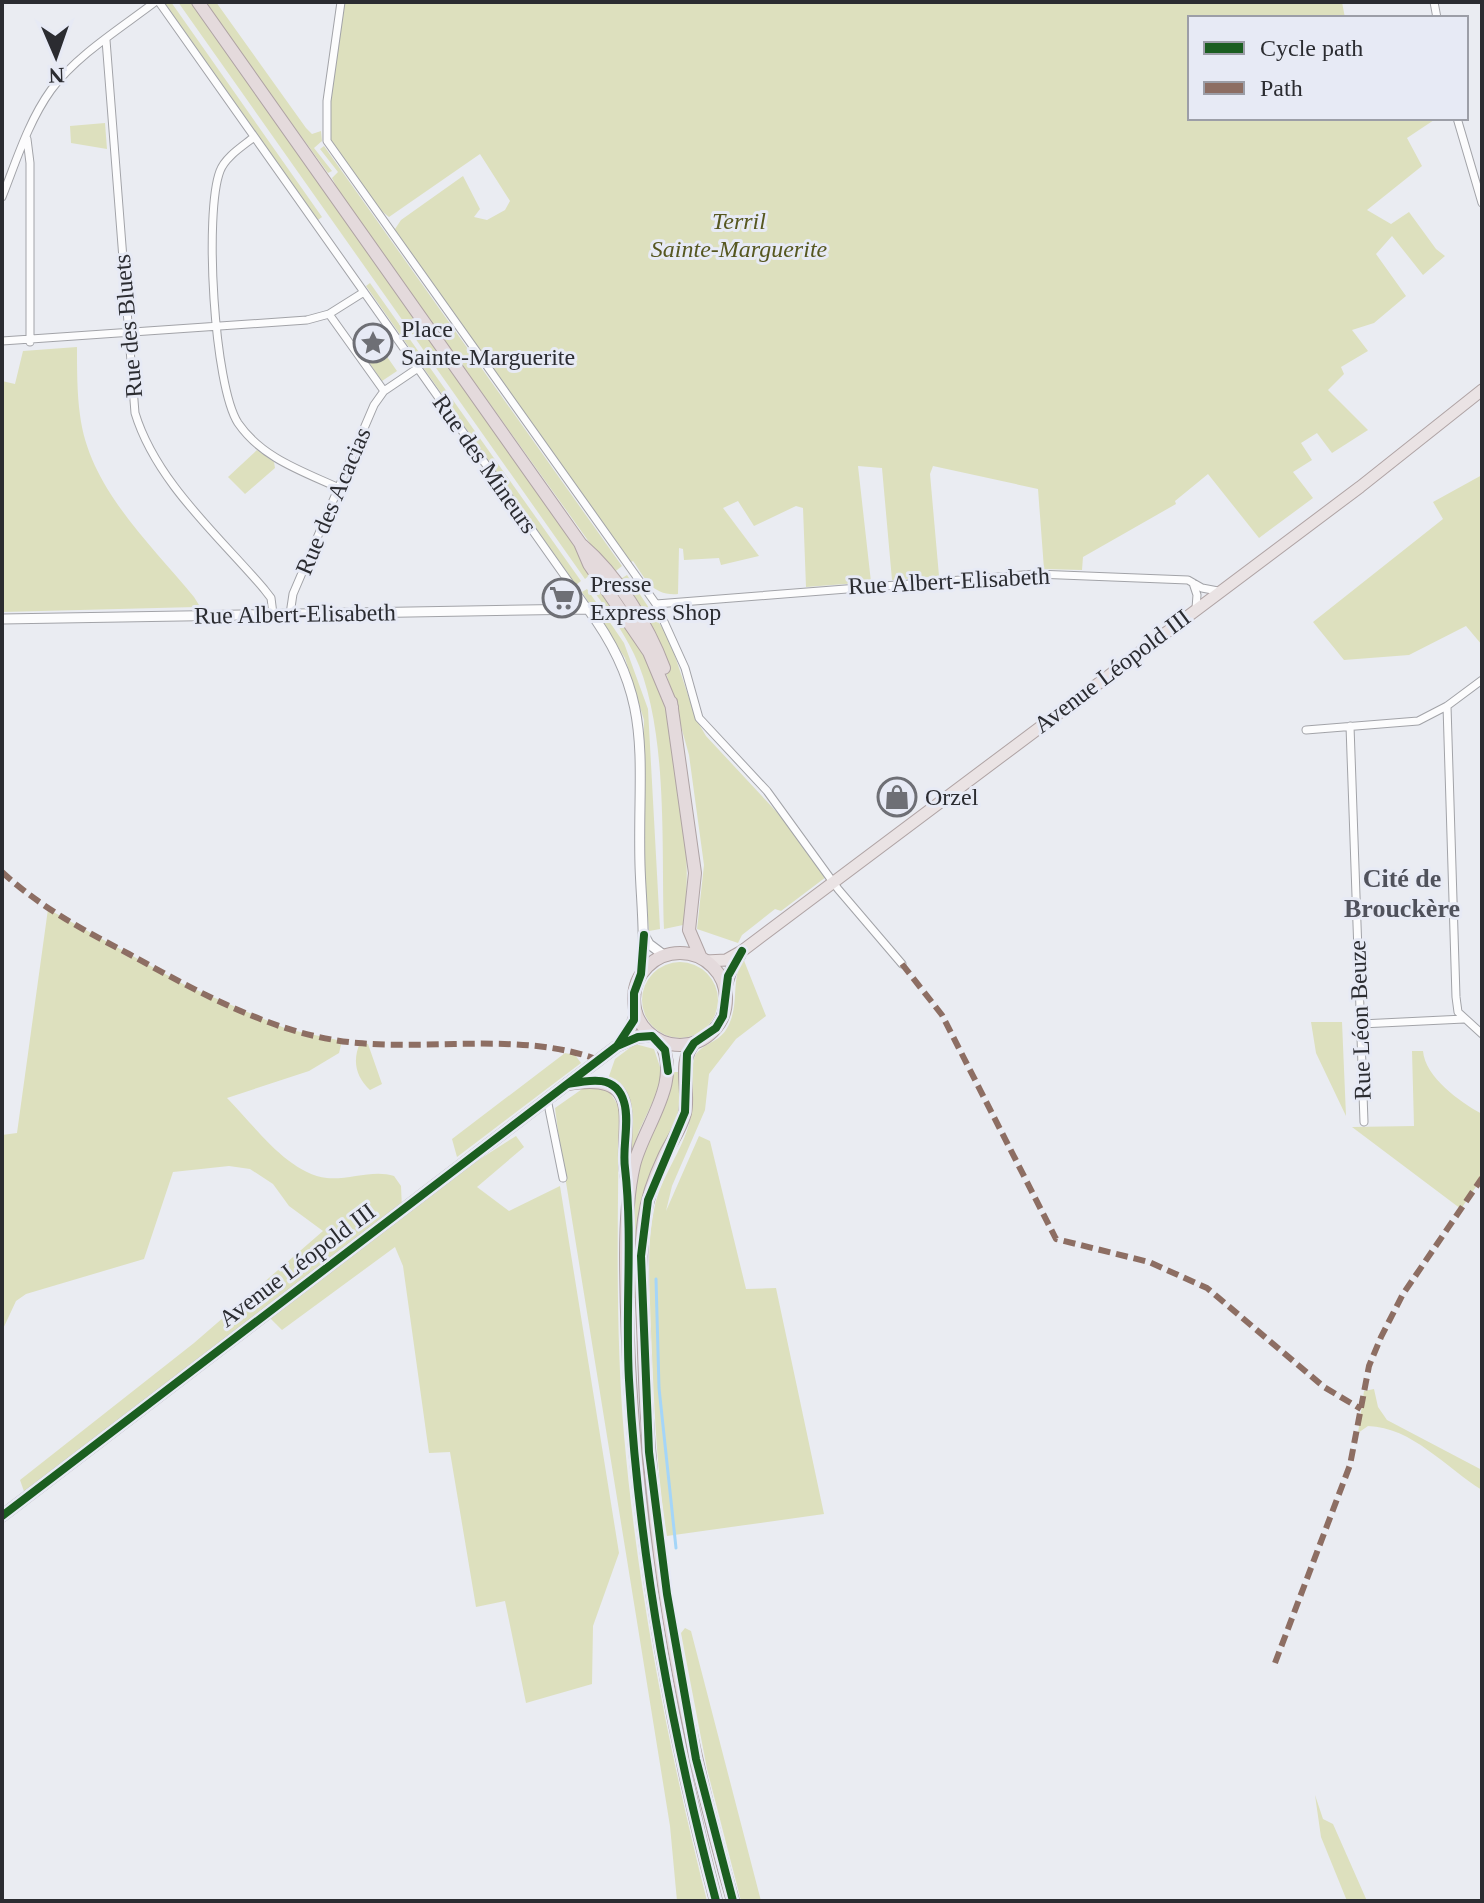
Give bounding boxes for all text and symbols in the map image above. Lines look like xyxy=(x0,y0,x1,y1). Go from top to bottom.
north arrow xyxy=(16,16,96,96)
legend xyxy=(1188,16,1468,120)
text: Cycle path xyxy=(1260,35,1363,61)
text: N xyxy=(48,63,65,88)
text: Path xyxy=(1260,75,1303,101)
park label: Terril Sainte-Marguerite xyxy=(651,208,828,262)
street label: Rue des Bluets xyxy=(109,253,147,399)
place label: Place Sainte-Marguerite xyxy=(401,316,575,370)
place icon: Place Sainte-Marguerite xyxy=(352,322,394,364)
street label: Rue des Mineurs xyxy=(428,390,542,538)
street label: Rue des Acacias xyxy=(290,424,376,578)
street label: Rue Albert-Elisabeth xyxy=(847,563,1051,599)
place label: Presse Express Shop xyxy=(590,571,721,625)
supermarket icon: Presse Express Shop xyxy=(541,577,583,619)
street label: Rue Albert-Elisabeth xyxy=(194,599,396,629)
street label: Avenue Léopold III xyxy=(1029,604,1195,738)
shop icon: Orzel xyxy=(876,776,918,818)
place label: Orzel xyxy=(925,784,979,810)
district label: Cité de Brouckère xyxy=(1344,864,1460,923)
street label: Rue Léon Beuze xyxy=(1344,940,1376,1100)
street label: Avenue Léopold III xyxy=(214,1198,380,1332)

